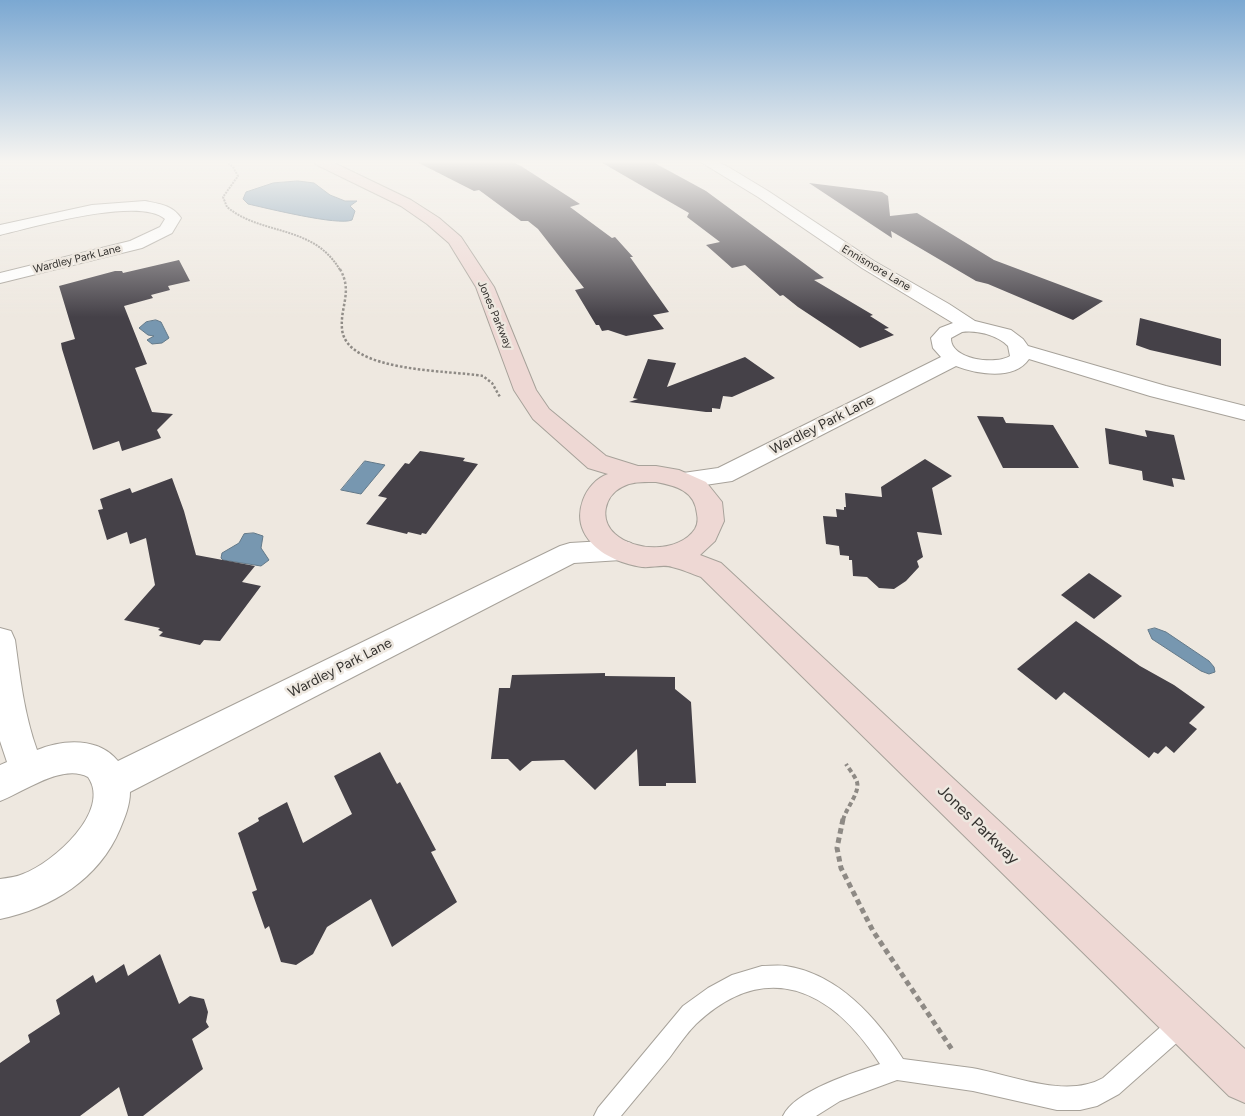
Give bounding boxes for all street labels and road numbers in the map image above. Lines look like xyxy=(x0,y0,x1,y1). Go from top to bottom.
street label: Wardley Park Lane xyxy=(32,242,122,276)
street label: Ennismore Lane xyxy=(839,242,913,294)
street label: Jones Parkway xyxy=(475,279,515,351)
street label: Wardley Park Lane xyxy=(767,392,877,458)
street label: Wardley Park Lane xyxy=(285,635,395,701)
street label: Jones Parkway xyxy=(933,781,1023,869)

